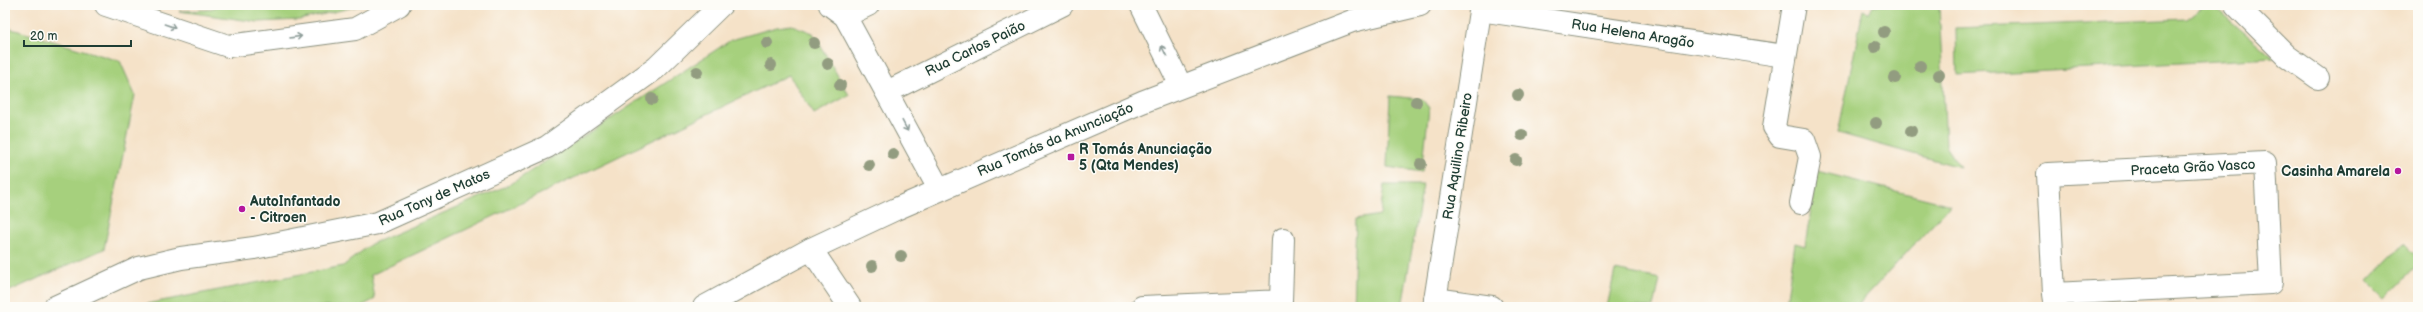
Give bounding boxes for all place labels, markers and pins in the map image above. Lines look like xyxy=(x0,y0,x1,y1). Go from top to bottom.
place label: R Tomás Anunciação 5 (Qta Mendes) xyxy=(1079,141,1212,174)
marker: R Tomás Anunciação 5 (Qta Mendes) xyxy=(1066,152,1076,162)
place label: Casinha Amarela xyxy=(2281,163,2390,180)
marker: Casinha Amarela xyxy=(2393,166,2403,176)
place label: AutoInfantado - Citroen xyxy=(249,193,341,226)
marker: AutoInfantado - Citroen xyxy=(237,204,247,214)

